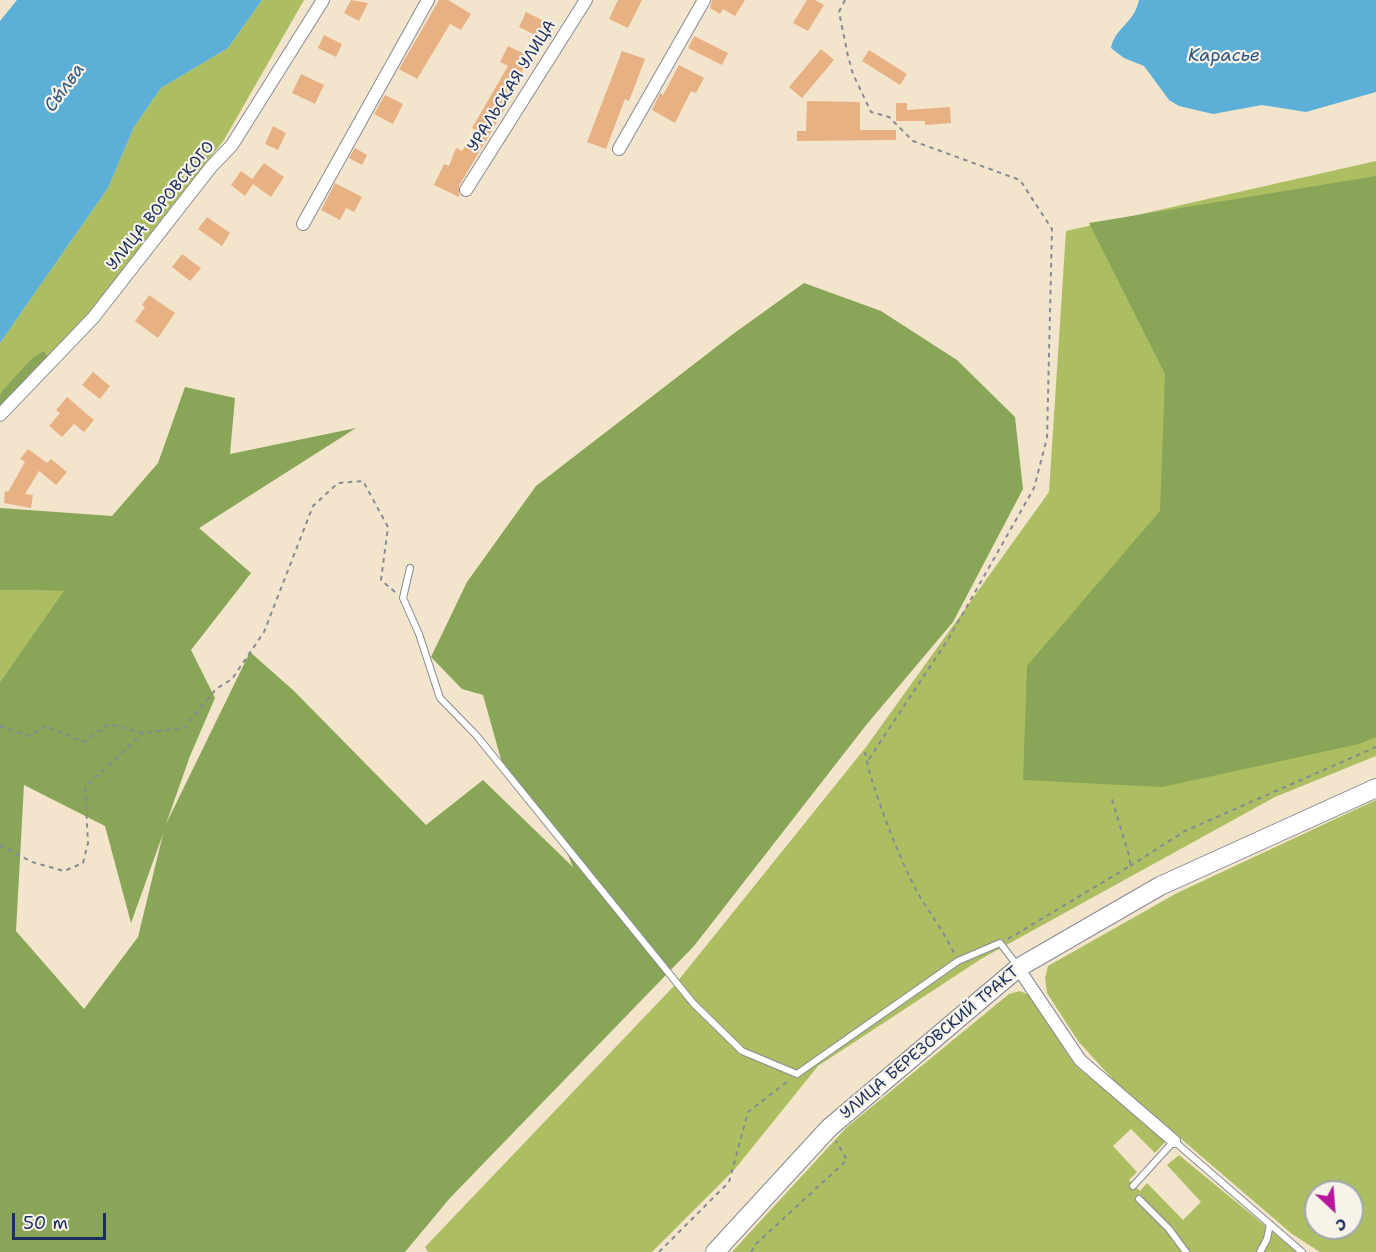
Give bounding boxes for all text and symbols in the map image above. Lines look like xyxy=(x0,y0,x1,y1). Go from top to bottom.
street label: УРАЛЬСКАЯ УЛИЦА xyxy=(464,17,560,155)
water label: Карасье xyxy=(1188,45,1260,67)
water label: Сы́лва xyxy=(40,59,90,117)
street label: УЛИЦА ВОРОВСКОГО xyxy=(103,138,219,274)
street label: УЛИЦА БЕРЕЗОВСКИЙ ТРАКТ xyxy=(837,963,1023,1123)
north arrow xyxy=(1304,1180,1364,1240)
scale bar xyxy=(15,1201,110,1239)
text: 50 m xyxy=(23,1211,68,1235)
text: С xyxy=(1332,1213,1350,1236)

